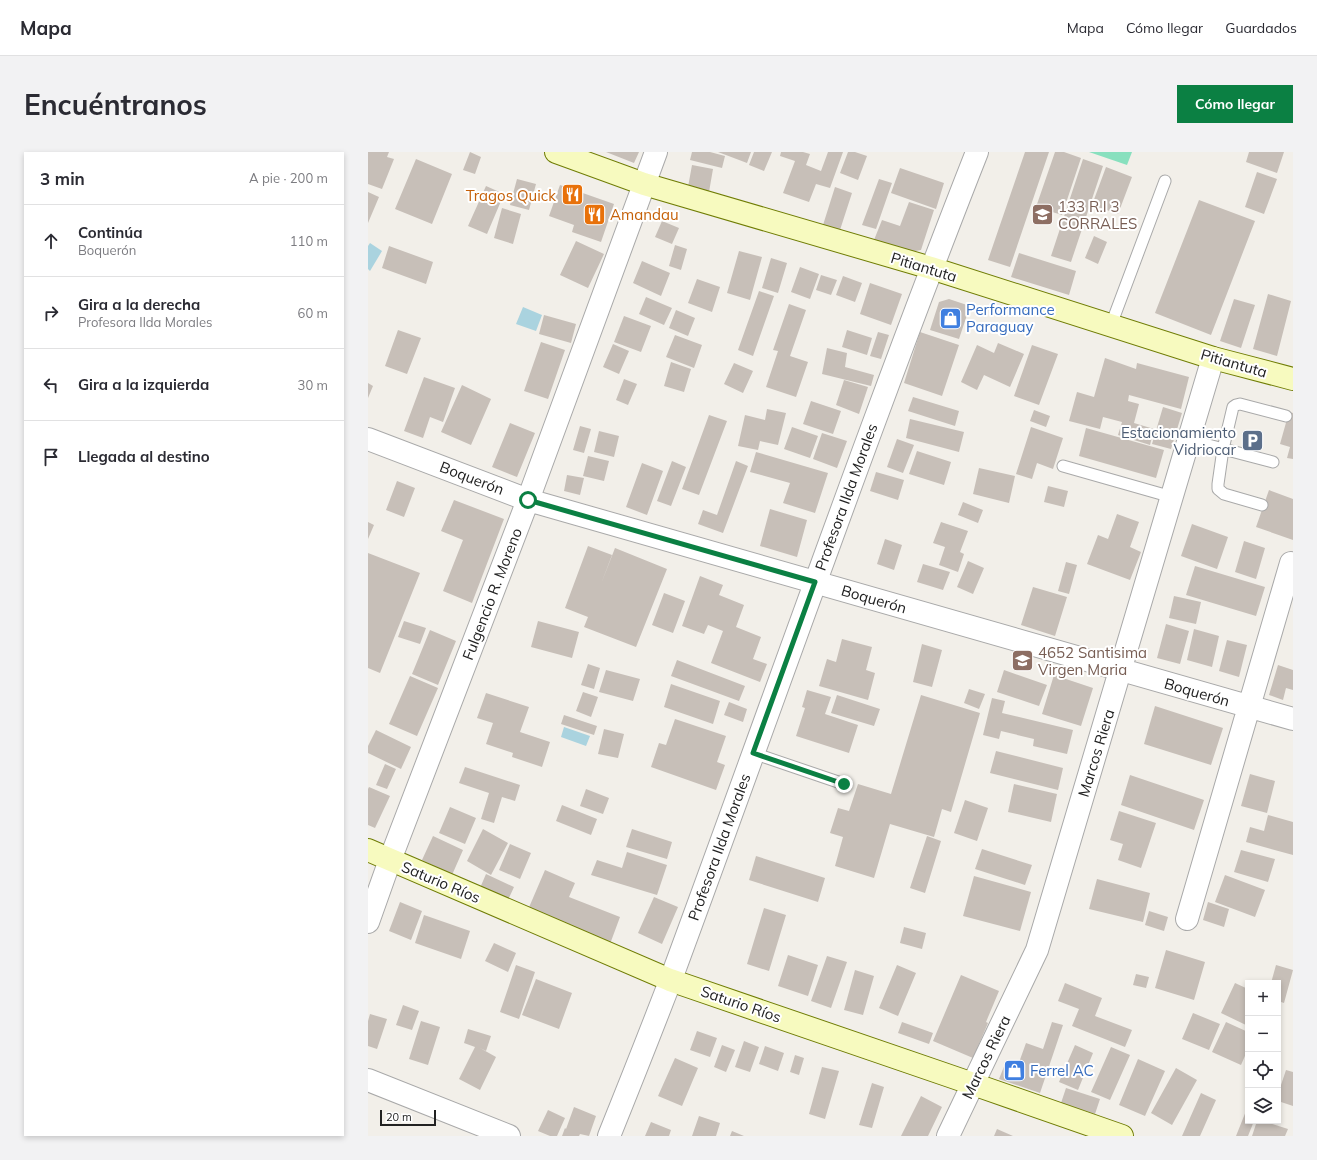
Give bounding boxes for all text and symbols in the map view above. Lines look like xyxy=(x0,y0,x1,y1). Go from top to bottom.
text: Mapa xyxy=(20,16,72,40)
text: Mapa xyxy=(1067,19,1104,37)
text: Cómo llegar xyxy=(1126,19,1203,37)
text: Guardados xyxy=(1225,19,1297,37)
button: Cómo llegar xyxy=(1177,85,1293,123)
text: Encuéntranos xyxy=(24,87,207,122)
text: 3 min xyxy=(40,168,85,189)
text: A pie · 200 m xyxy=(249,170,328,186)
restaurant icon: Tragos Quick xyxy=(559,182,585,208)
place label: Tragos Quick xyxy=(466,186,556,205)
place label: 133 R.I 3 CORRALES xyxy=(1058,197,1137,233)
restaurant icon: Amandau xyxy=(581,201,607,227)
school or university icon: 133 R.I 3 CORRALES xyxy=(1029,202,1055,228)
place label: Amandau xyxy=(610,205,679,224)
text: Continúa xyxy=(78,223,143,242)
icon: ahead xyxy=(40,230,62,252)
text: 110 m xyxy=(290,233,328,249)
text: Boquerón xyxy=(78,242,136,258)
street label: Pitiantuta xyxy=(889,248,959,286)
text: Gira a la derecha xyxy=(78,295,200,314)
place label: Performance Paraguay xyxy=(966,300,1055,336)
icon: right xyxy=(40,302,62,324)
text: 60 m xyxy=(298,305,328,321)
shop icon: Performance Paraguay xyxy=(937,305,963,331)
text: Profesora Ilda Morales xyxy=(78,314,212,330)
street label: Pitiantuta xyxy=(1199,344,1269,382)
icon: left xyxy=(40,374,62,396)
text: Gira a la izquierda xyxy=(78,375,209,394)
text: 30 m xyxy=(298,377,328,393)
street label: Profesora Ilda Morales xyxy=(811,421,881,573)
place label: Estacionamiento Vidriocar xyxy=(1121,423,1237,459)
parking icon: Estacionamiento Vidriocar xyxy=(1239,428,1265,454)
icon: arrive xyxy=(40,446,62,468)
text: Llegada al destino xyxy=(78,447,210,466)
street label: Boquerón xyxy=(437,457,507,499)
route start xyxy=(519,491,537,509)
street label: Fulgencio R. Moreno xyxy=(458,525,526,663)
street label: Boquerón xyxy=(839,581,909,617)
place label: 4652 Santisima Virgen Maria xyxy=(1038,643,1147,679)
school or university icon: 4652 Santisima Virgen Maria xyxy=(1010,648,1036,674)
street label: Boquerón xyxy=(1162,674,1232,710)
street label: Marcos Riera xyxy=(1074,707,1118,799)
street label: Profesora Ilda Morales xyxy=(684,771,754,923)
route end xyxy=(835,775,853,793)
street label: Saturio Ríos xyxy=(399,857,483,907)
map controls xyxy=(1245,980,1281,1124)
button: + xyxy=(1245,980,1281,1016)
street label: Saturio Ríos xyxy=(698,981,784,1027)
street label: Marcos Riera xyxy=(958,1012,1014,1102)
button: − xyxy=(1245,1016,1281,1052)
button: locate xyxy=(1245,1052,1281,1088)
shop icon: Ferrel AC xyxy=(1001,1057,1027,1083)
place label: Ferrel AC xyxy=(1030,1061,1094,1080)
button: layers xyxy=(1245,1088,1281,1124)
scale bar xyxy=(380,1108,436,1127)
text: 20 m xyxy=(386,1110,412,1124)

